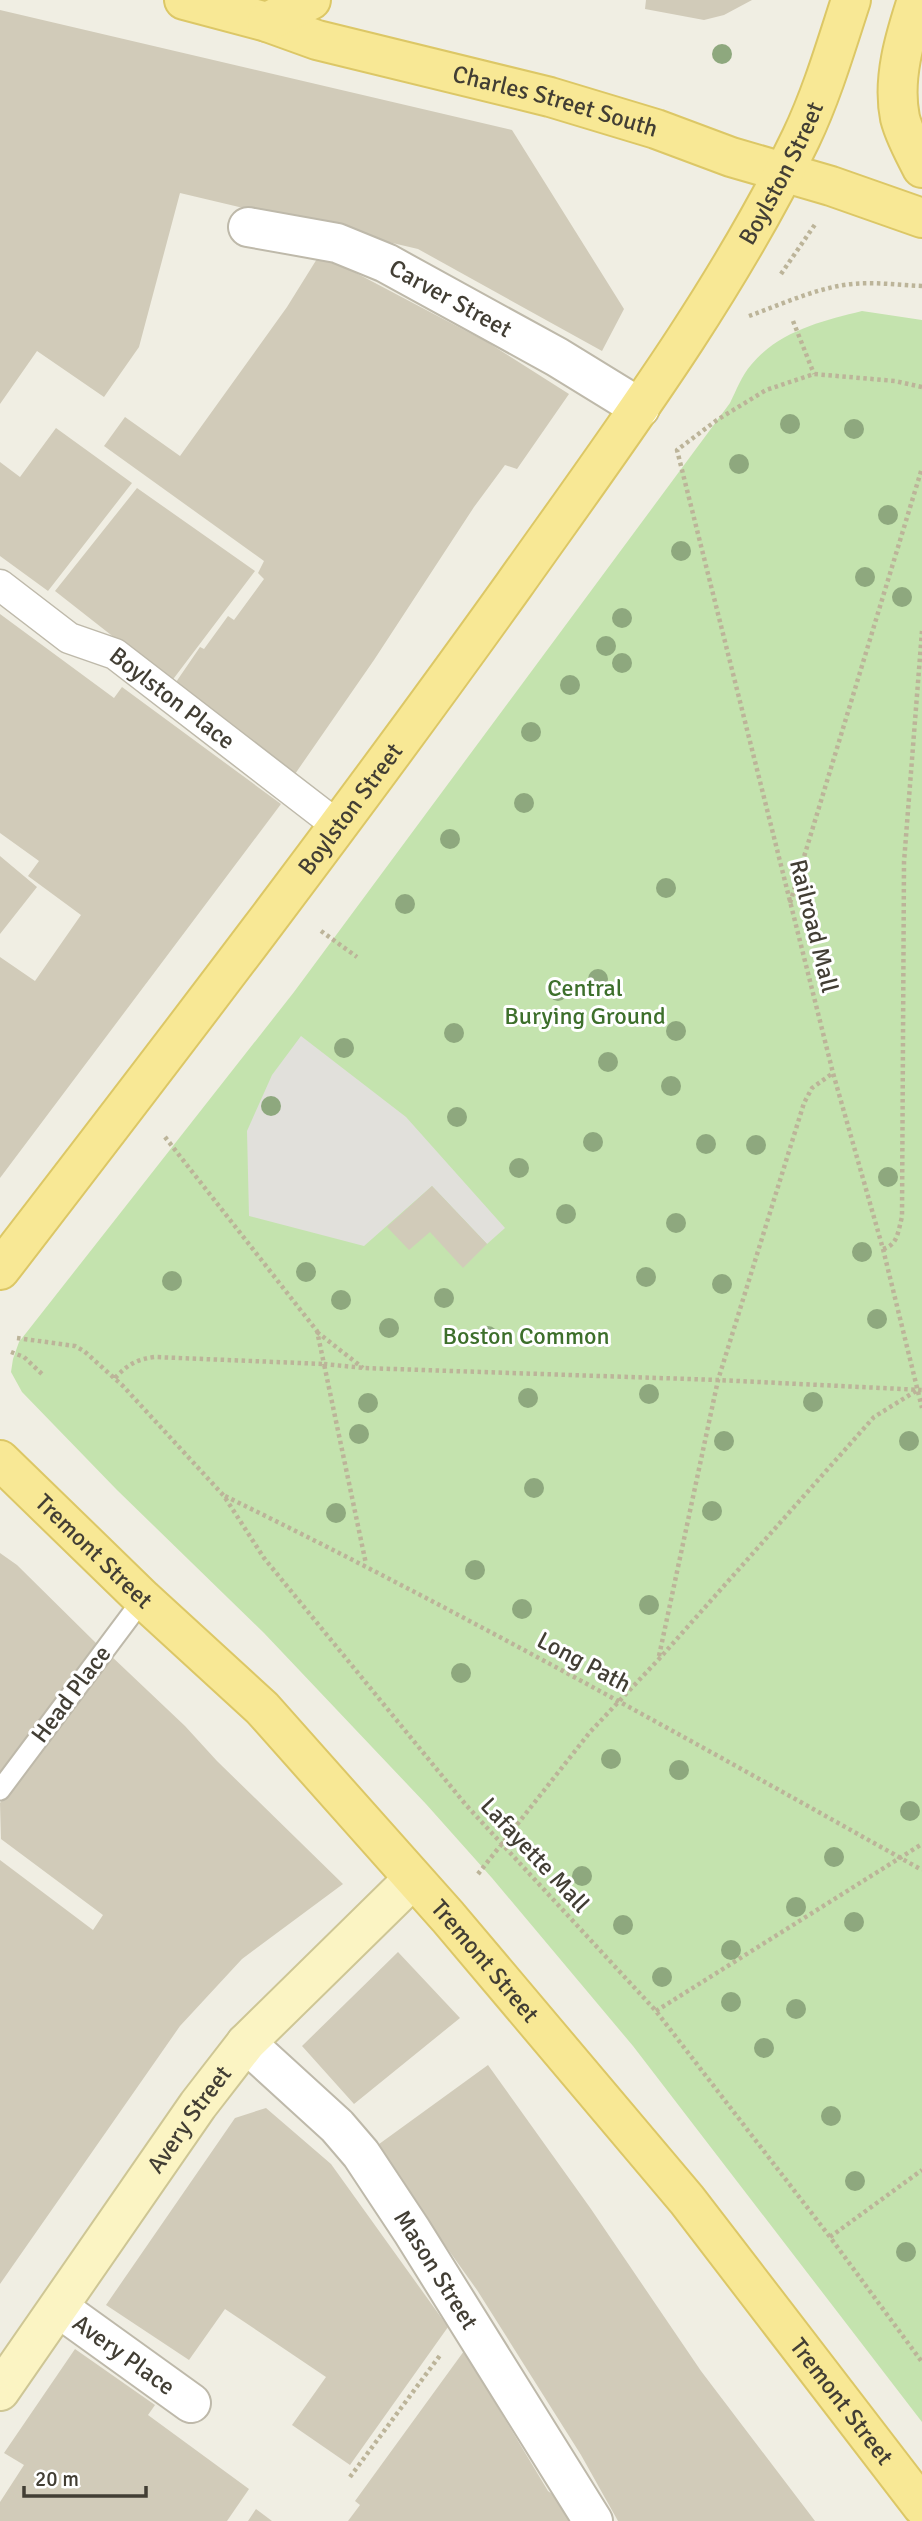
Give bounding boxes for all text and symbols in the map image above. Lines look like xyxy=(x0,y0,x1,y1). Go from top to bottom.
street label: Charles Street South xyxy=(450,59,661,144)
street label: Boylston Street xyxy=(732,97,830,250)
street label: Carver Street xyxy=(384,253,517,344)
street label: Boylston Place xyxy=(103,640,241,756)
street label: Boylston Street xyxy=(291,737,409,881)
street label: Railroad Mall xyxy=(783,856,845,996)
park label: Central Burying Ground xyxy=(504,973,666,1031)
park label: Boston Common xyxy=(442,1321,610,1351)
street label: Tremont Street xyxy=(29,1488,159,1615)
street label: Long Path xyxy=(532,1625,636,1699)
street label: Head Place xyxy=(25,1639,117,1749)
street label: Lafayette Mall xyxy=(474,1791,596,1919)
street label: Tremont Street xyxy=(424,1893,546,2029)
street label: Avery Street xyxy=(140,2060,238,2179)
street label: Mason Street xyxy=(387,2204,485,2335)
street label: Avery Place xyxy=(67,2308,181,2402)
street label: Tremont Street xyxy=(784,2332,900,2471)
scale bar xyxy=(24,2454,147,2498)
text: 20 m xyxy=(35,2466,79,2492)

